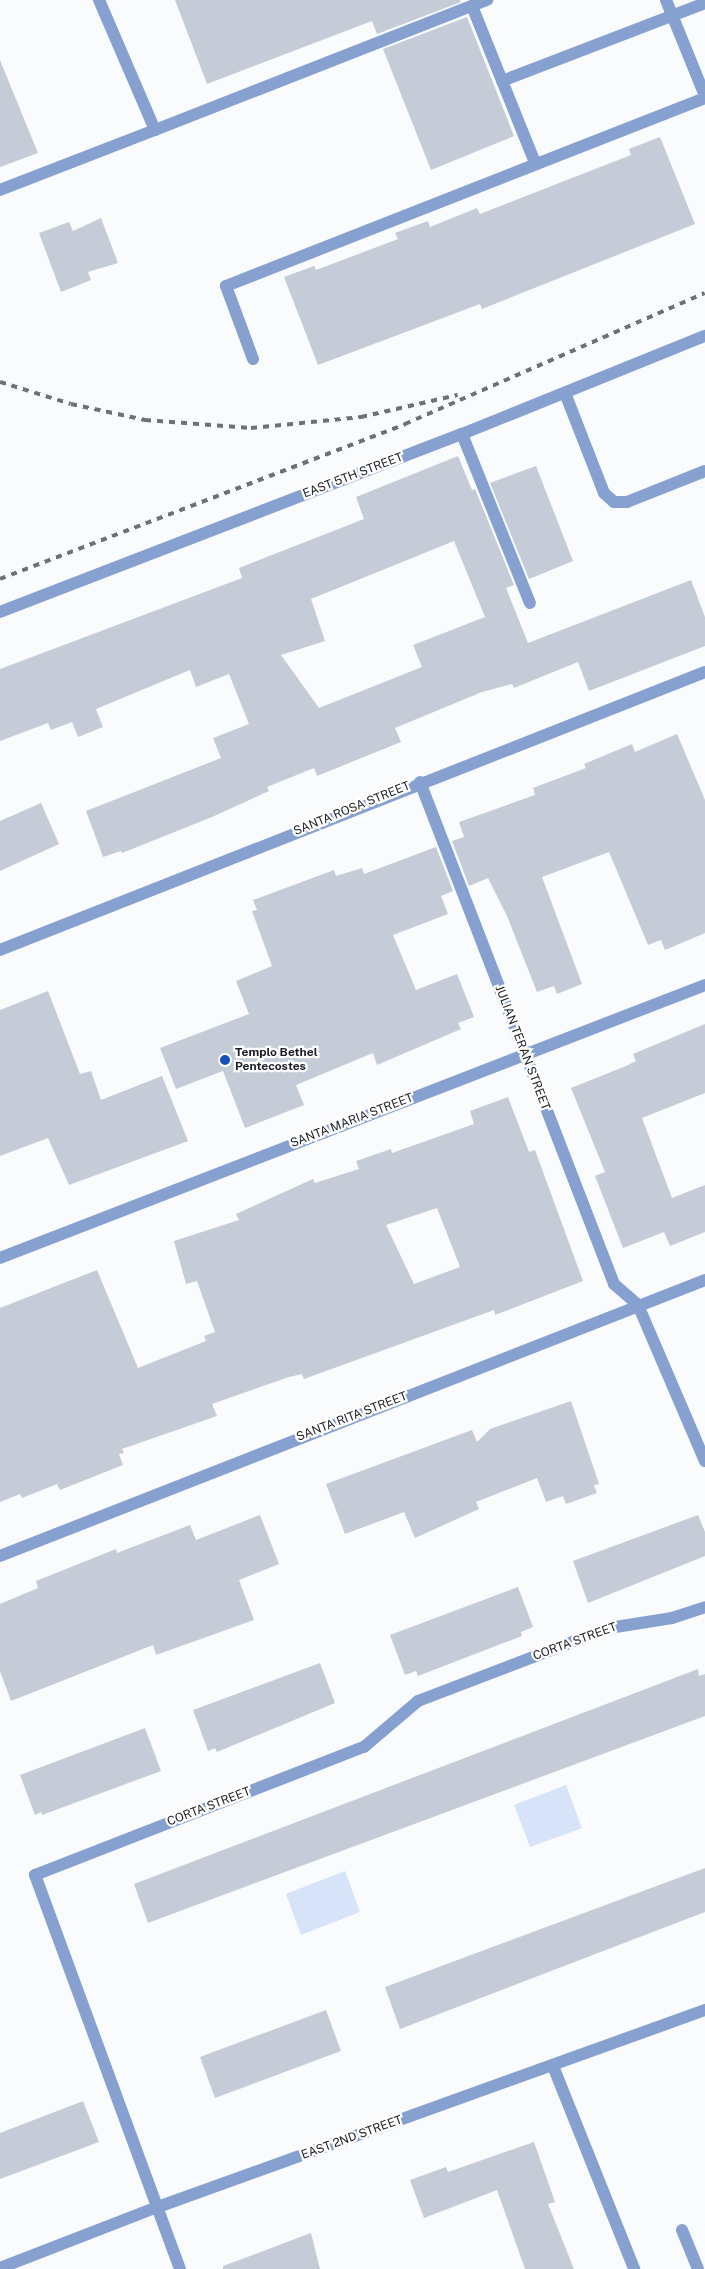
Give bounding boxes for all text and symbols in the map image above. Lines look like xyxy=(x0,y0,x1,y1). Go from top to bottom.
street label: EAST 5TH STREET xyxy=(301,450,405,502)
street label: SANTA ROSA STREET xyxy=(292,779,412,839)
street label: JULIAN TERAN STREET xyxy=(492,984,552,1112)
place label: Templo Bethel Pentecostes xyxy=(235,1046,318,1074)
marker: Templo Bethel Pentecostes xyxy=(219,1054,231,1066)
street label: SANTA MARIA STREET xyxy=(289,1091,415,1151)
street label: SANTA RITA STREET xyxy=(295,1389,409,1445)
street label: CORTA STREET xyxy=(531,1620,619,1664)
street label: CORTA STREET xyxy=(165,1785,253,1829)
street label: EAST 2ND STREET xyxy=(300,2113,404,2163)

